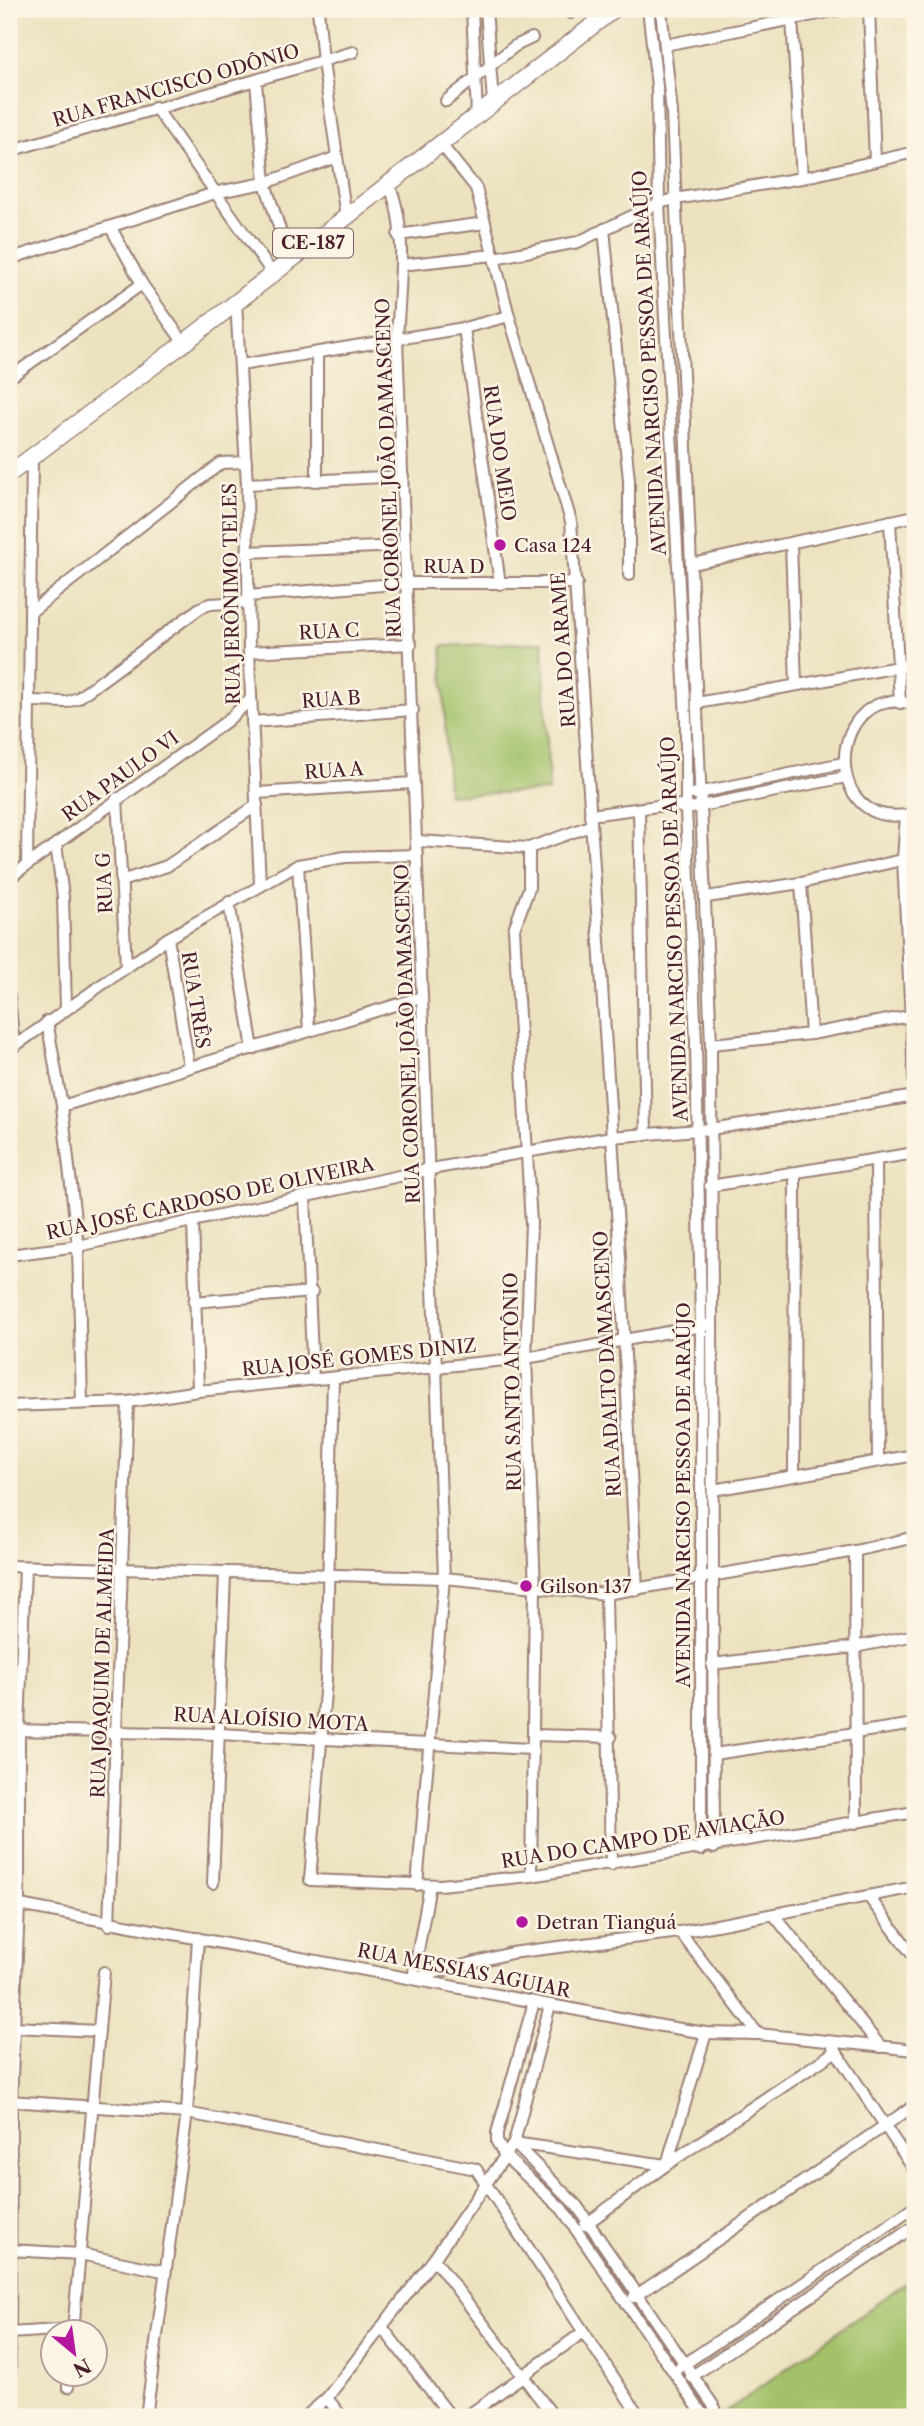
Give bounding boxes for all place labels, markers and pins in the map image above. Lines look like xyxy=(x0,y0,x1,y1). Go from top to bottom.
place label: Casa 124 xyxy=(514,534,592,557)
marker: Casa 124 xyxy=(492,537,508,553)
place label: Gilson 137 xyxy=(540,1575,632,1598)
marker: Gilson 137 xyxy=(518,1578,534,1594)
place label: Detran Tianguá xyxy=(536,1911,677,1934)
marker: Detran Tianguá xyxy=(514,1914,530,1930)

